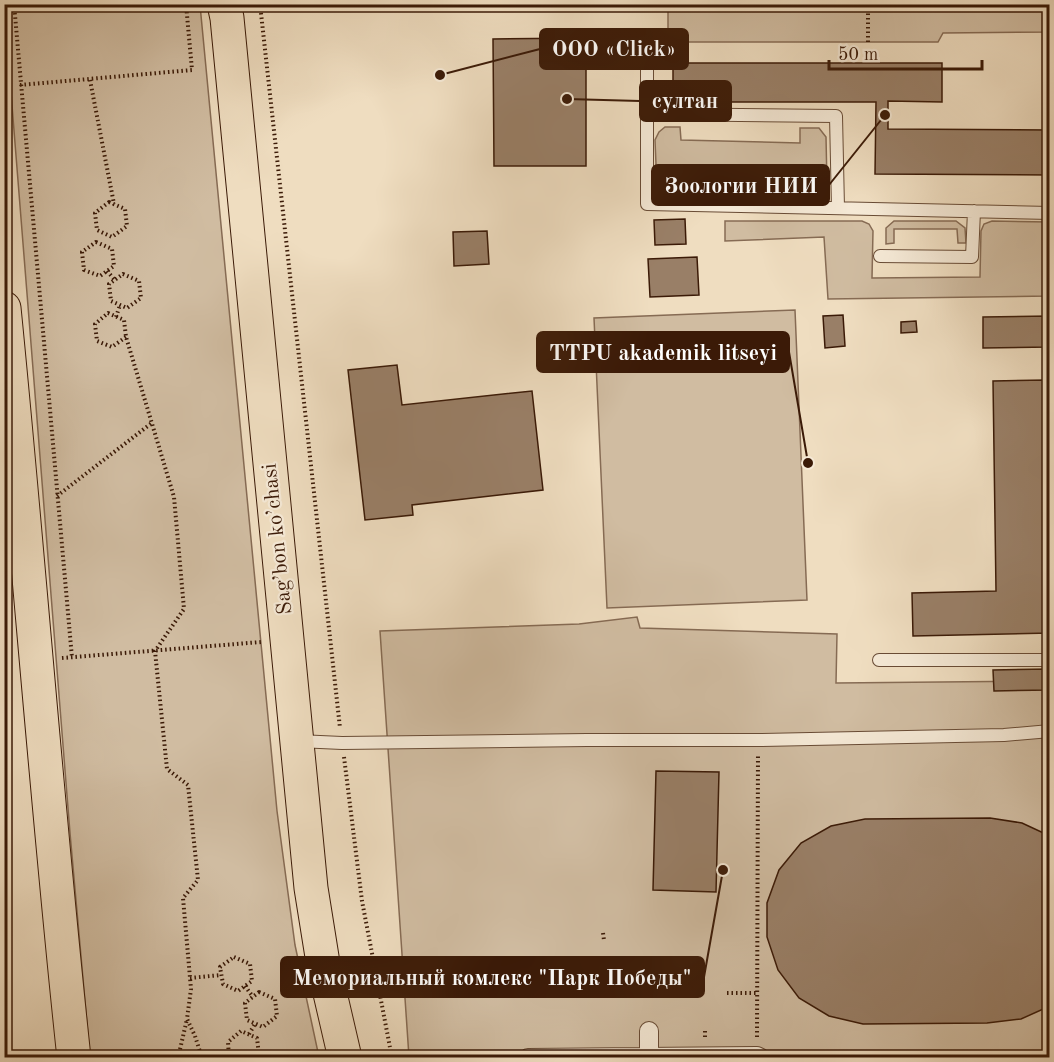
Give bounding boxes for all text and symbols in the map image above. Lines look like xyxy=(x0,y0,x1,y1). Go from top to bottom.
callout: OOO «Click» xyxy=(540,29,688,69)
scale bar xyxy=(829,33,982,71)
text: OOO «Click» xyxy=(552,39,676,61)
text: 50 m xyxy=(838,46,878,64)
callout: султан xyxy=(640,81,731,121)
text: султан xyxy=(652,91,718,113)
callout: Зоологии НИИ xyxy=(652,165,829,205)
text: Зоологии НИИ xyxy=(664,176,818,198)
callout: TTPU akademik litseyi xyxy=(537,332,789,372)
text: TTPU akademik litseyi xyxy=(549,343,777,365)
street label: Sag’bon ko’chasi xyxy=(260,462,296,616)
callout: Мемориальный комлекс "Парк Победы" xyxy=(281,957,704,997)
text: Мемориальный комлекс "Парк Победы" xyxy=(293,968,692,990)

